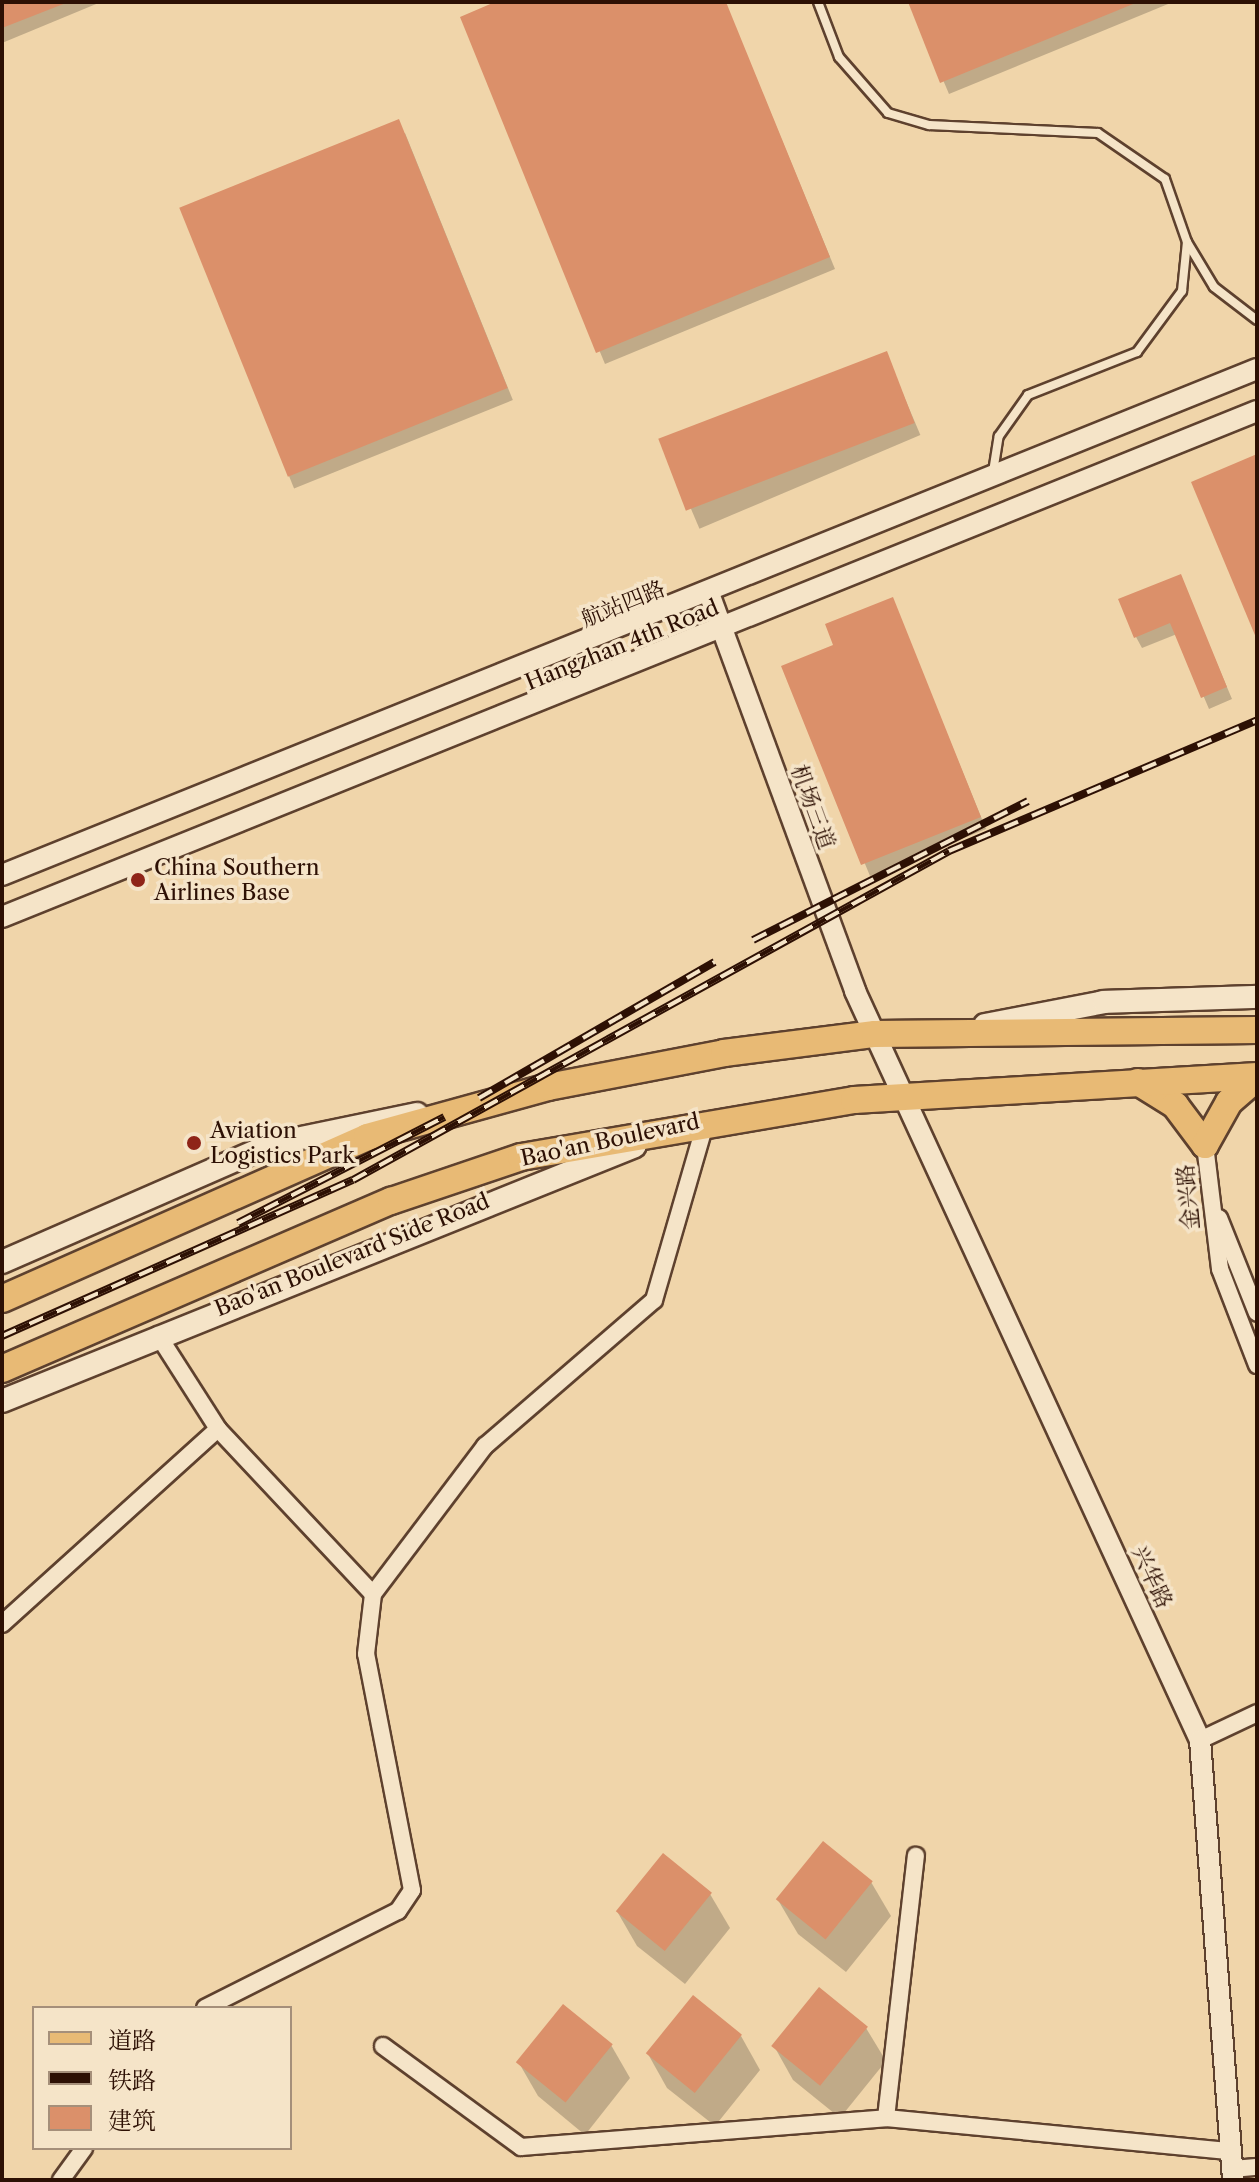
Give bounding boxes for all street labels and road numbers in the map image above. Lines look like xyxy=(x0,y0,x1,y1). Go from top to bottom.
street label: 航站四路 xyxy=(577,575,669,633)
street label: Hangzhan 4th Road xyxy=(521,594,723,696)
street label: 机场三道 xyxy=(786,761,840,853)
street label: Bao'an Boulevard xyxy=(518,1108,702,1172)
street label: 金兴路 xyxy=(1172,1163,1204,1231)
street label: Bao'an Boulevard Side Road xyxy=(211,1188,493,1322)
street label: 兴华路 xyxy=(1126,1542,1178,1612)

